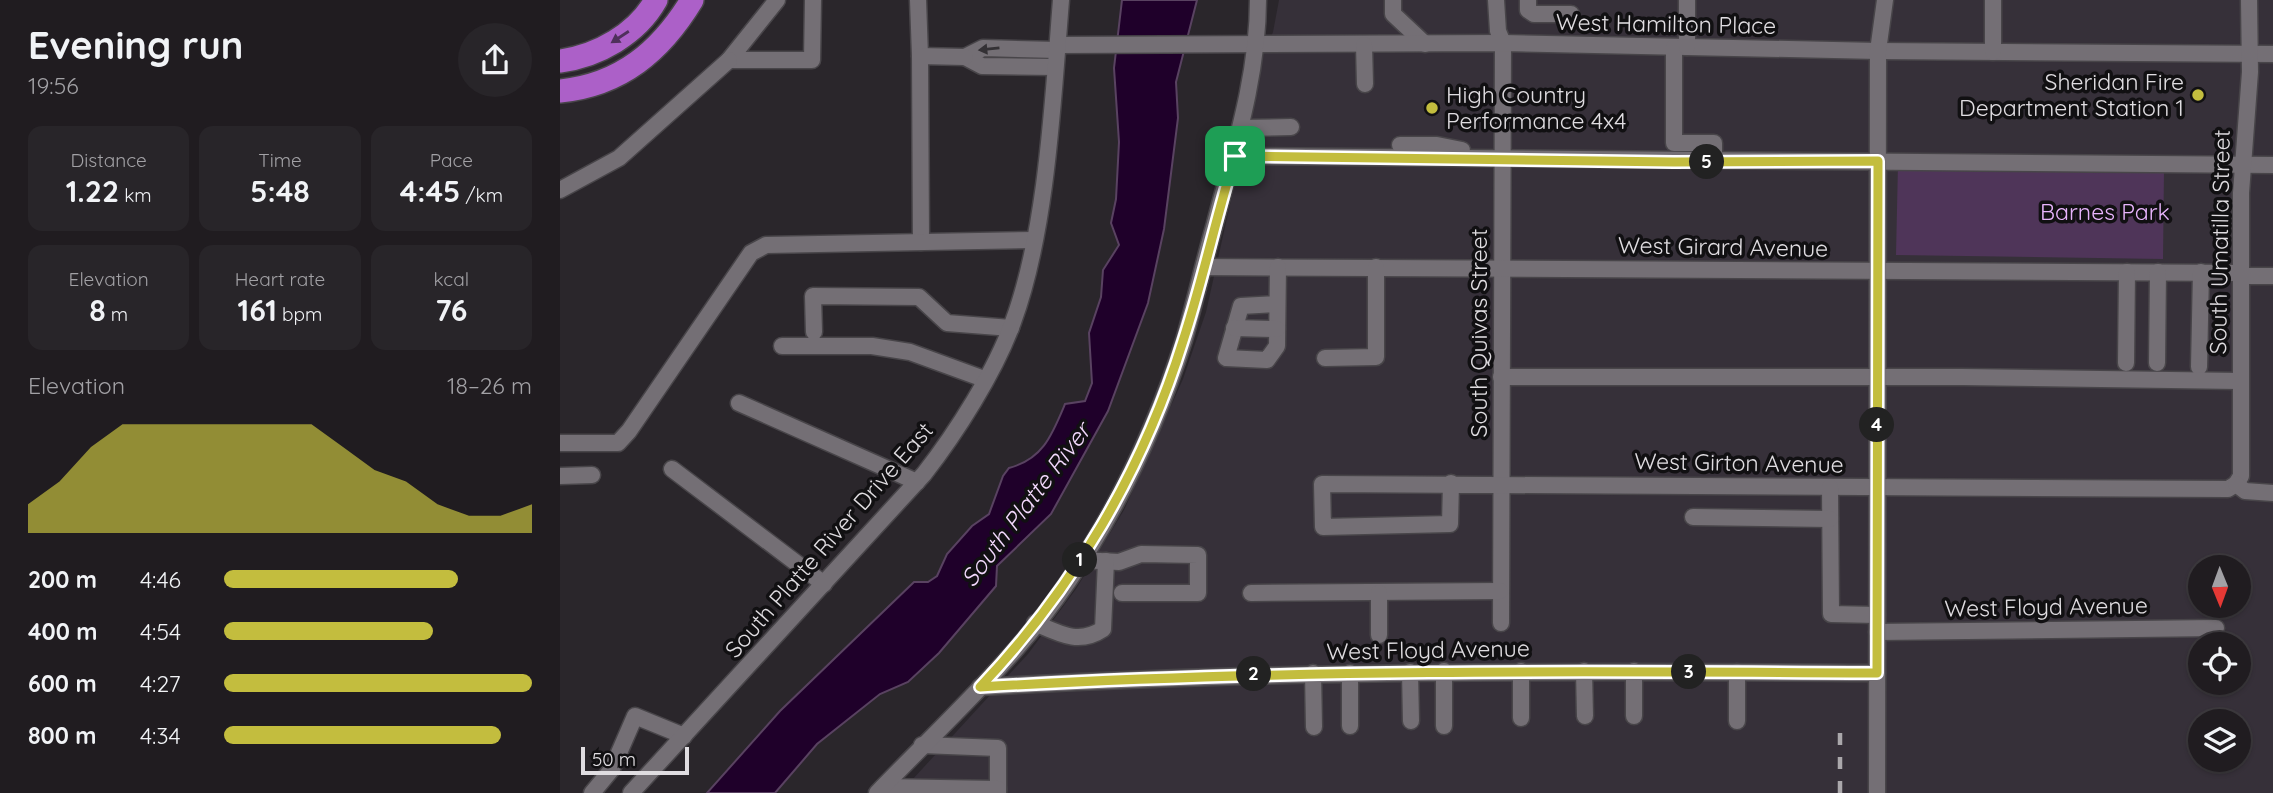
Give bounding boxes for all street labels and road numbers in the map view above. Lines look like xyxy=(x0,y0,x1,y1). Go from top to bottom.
street label: West Hamilton Place xyxy=(1556,7,1776,40)
street label: South Umatilla Street xyxy=(2203,129,2236,355)
street label: South Quivas Street xyxy=(1464,228,1493,437)
street label: West Girard Avenue xyxy=(1618,230,1828,263)
street label: South Platte River Drive East xyxy=(718,416,939,663)
street label: West Girton Avenue xyxy=(1634,446,1844,479)
street label: West Floyd Avenue xyxy=(1944,590,2148,623)
street label: West Floyd Avenue xyxy=(1326,633,1530,666)

